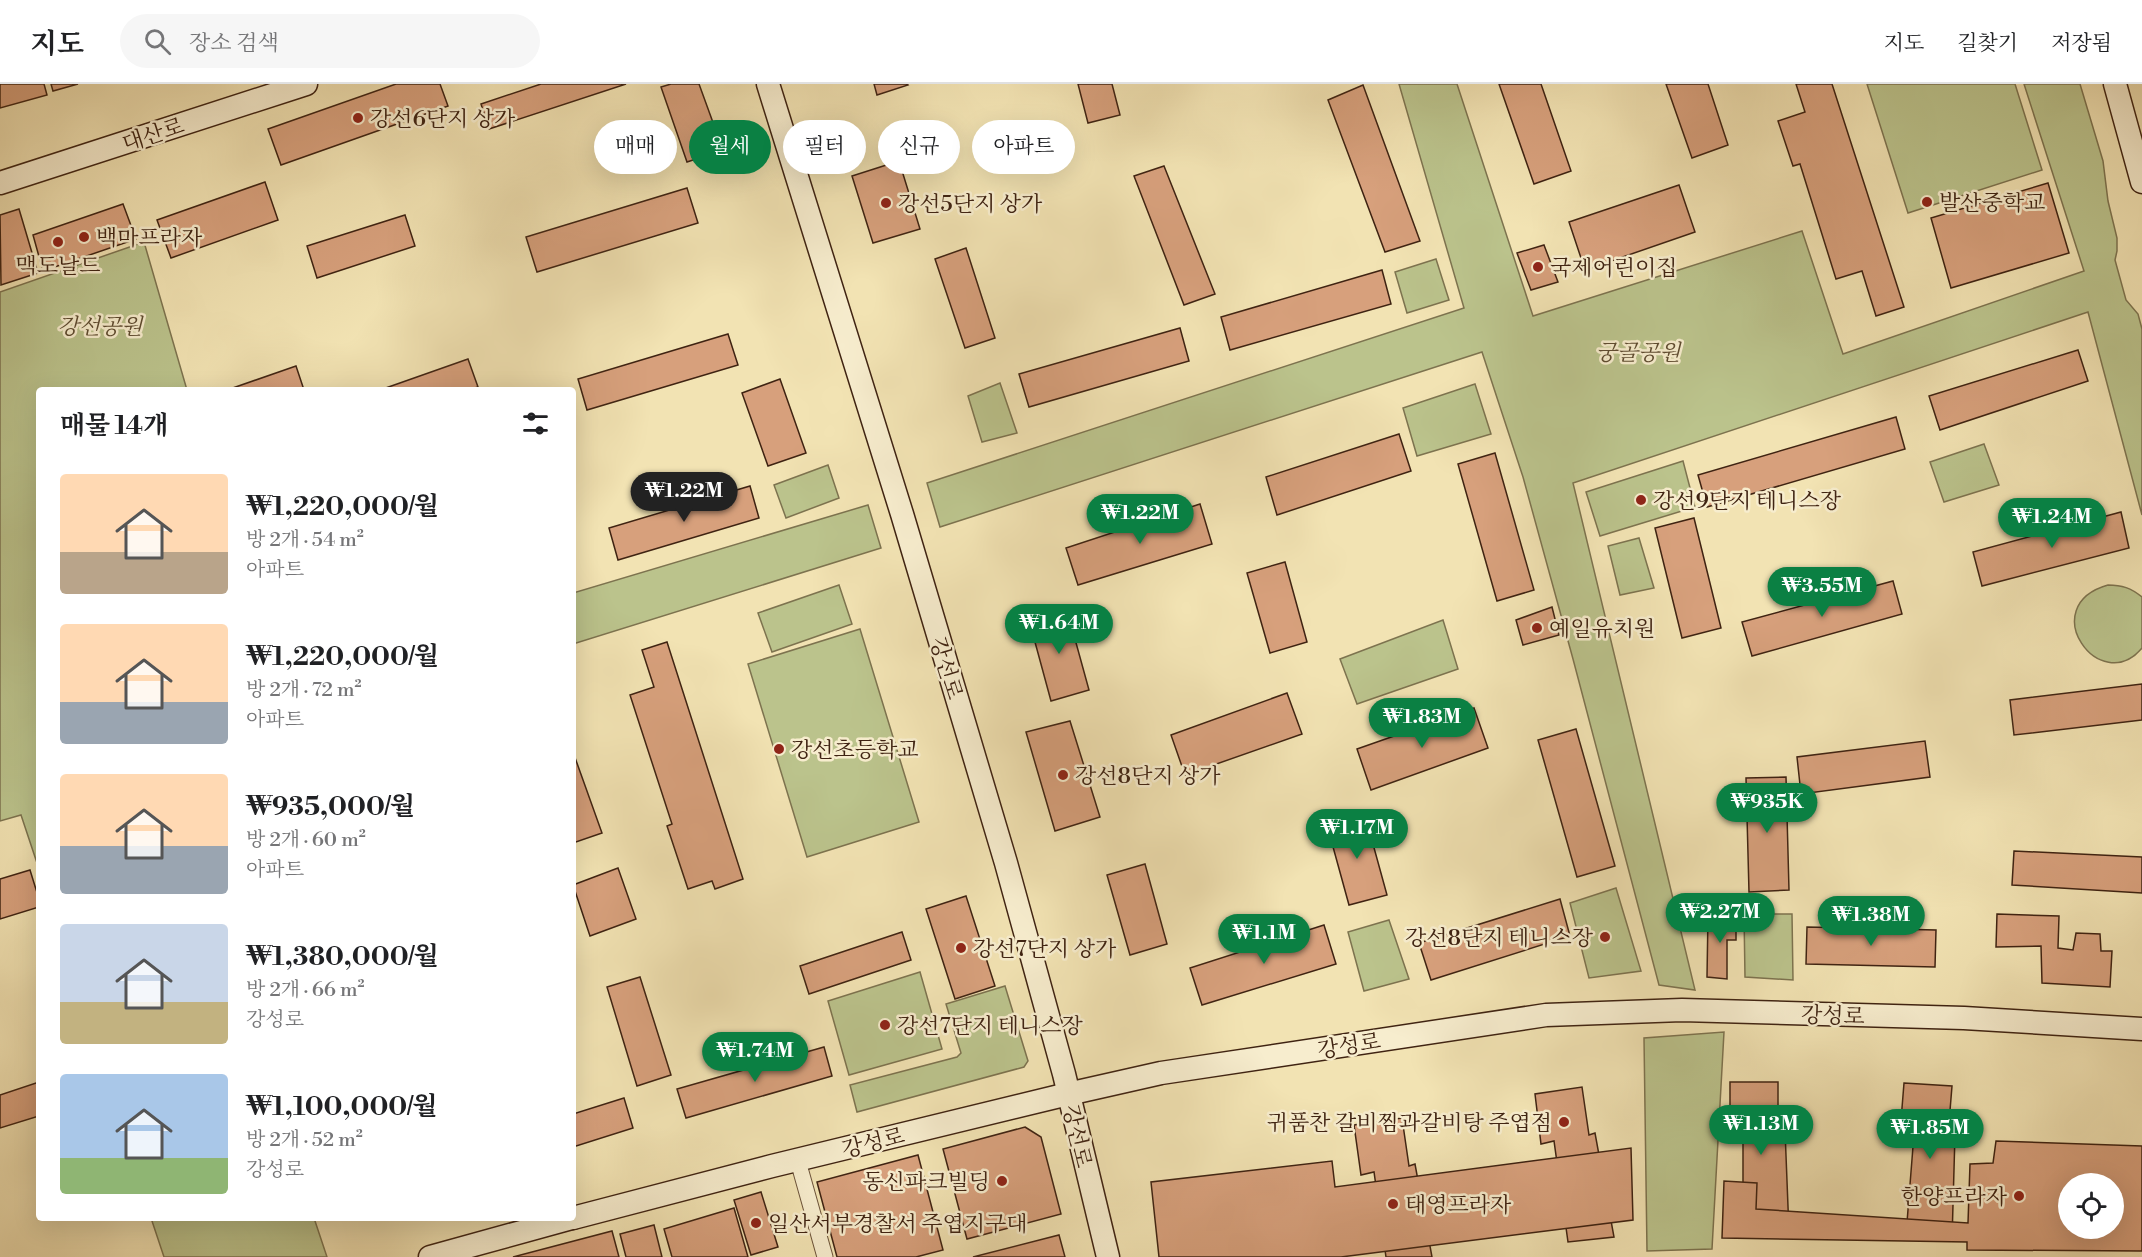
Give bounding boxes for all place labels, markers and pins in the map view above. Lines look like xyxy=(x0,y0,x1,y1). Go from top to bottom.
place label: 강선6단지 상가 xyxy=(370,106,516,133)
marker: 강선6단지 상가 xyxy=(351,111,365,125)
place label: 발산중학교 xyxy=(1939,190,2045,217)
place label: 강선5단지 상가 xyxy=(898,191,1043,218)
marker: 발산중학교 xyxy=(1920,195,1934,209)
marker: 강선5단지 상가 xyxy=(879,196,893,210)
place label: 백마프라자 xyxy=(96,225,203,252)
marker: 백마프라자 xyxy=(77,230,91,244)
marker: 맥도날드 xyxy=(51,235,65,249)
place label: 맥도날드 xyxy=(15,253,101,280)
place label: 국제어린이집 xyxy=(1550,255,1678,282)
marker: 국제어린이집 xyxy=(1531,260,1545,274)
pin: ₩1.22M xyxy=(635,472,733,523)
place label: 강선9단지 테니스장 xyxy=(1653,488,1842,515)
marker: 강선9단지 테니스장 xyxy=(1634,493,1648,507)
pin: ₩1.22M xyxy=(1091,494,1189,545)
pin: ₩1.24M xyxy=(2003,498,2101,549)
pin: ₩3.55M xyxy=(1773,567,1871,618)
pin: ₩1.64M xyxy=(1010,604,1108,655)
place label: 예일유치원 xyxy=(1549,616,1655,643)
marker: 예일유치원 xyxy=(1530,621,1544,635)
pin: ₩1.83M xyxy=(1373,698,1471,749)
place label: 강선초등학교 xyxy=(791,737,919,764)
marker: 강선초등학교 xyxy=(772,742,786,756)
place label: 강선8단지 상가 xyxy=(1075,763,1221,790)
marker: 강선8단지 상가 xyxy=(1056,768,1070,782)
pin: ₩935K xyxy=(1725,783,1809,834)
pin: ₩1.17M xyxy=(1308,809,1406,860)
pin: ₩2.27M xyxy=(1671,893,1769,944)
pin: ₩1.38M xyxy=(1822,896,1920,947)
pin: ₩1.1M xyxy=(1222,914,1306,965)
place label: 강선8단지 테니스장 xyxy=(1405,925,1594,952)
marker: 강선8단지 테니스장 xyxy=(1598,930,1612,944)
place label: 강선7단지 상가 xyxy=(973,936,1117,963)
marker: 강선7단지 상가 xyxy=(954,941,968,955)
place label: 강선7단지 테니스장 xyxy=(897,1013,1083,1040)
marker: 강선7단지 테니스장 xyxy=(878,1018,892,1032)
pin: ₩1.74M xyxy=(706,1032,804,1083)
pin: ₩1.13M xyxy=(1712,1105,1810,1156)
pin: ₩1.85M xyxy=(1881,1109,1979,1160)
place label: 귀품찬 갈비찜과갈비탕 주엽점 xyxy=(1267,1110,1552,1137)
marker: 귀품찬 갈비찜과갈비탕 주엽점 xyxy=(1557,1115,1571,1129)
place label: 동신파크빌딩 xyxy=(862,1169,990,1196)
marker: 동신파크빌딩 xyxy=(995,1174,1009,1188)
place label: 한양프라자 xyxy=(1901,1184,2008,1211)
marker: 한양프라자 xyxy=(2012,1189,2026,1203)
place label: 태영프라자 xyxy=(1405,1192,1512,1219)
marker: 태영프라자 xyxy=(1386,1197,1400,1211)
place label: 일산서부경찰서 주엽지구대 xyxy=(768,1211,1028,1238)
marker: 일산서부경찰서 주엽지구대 xyxy=(749,1216,763,1230)

